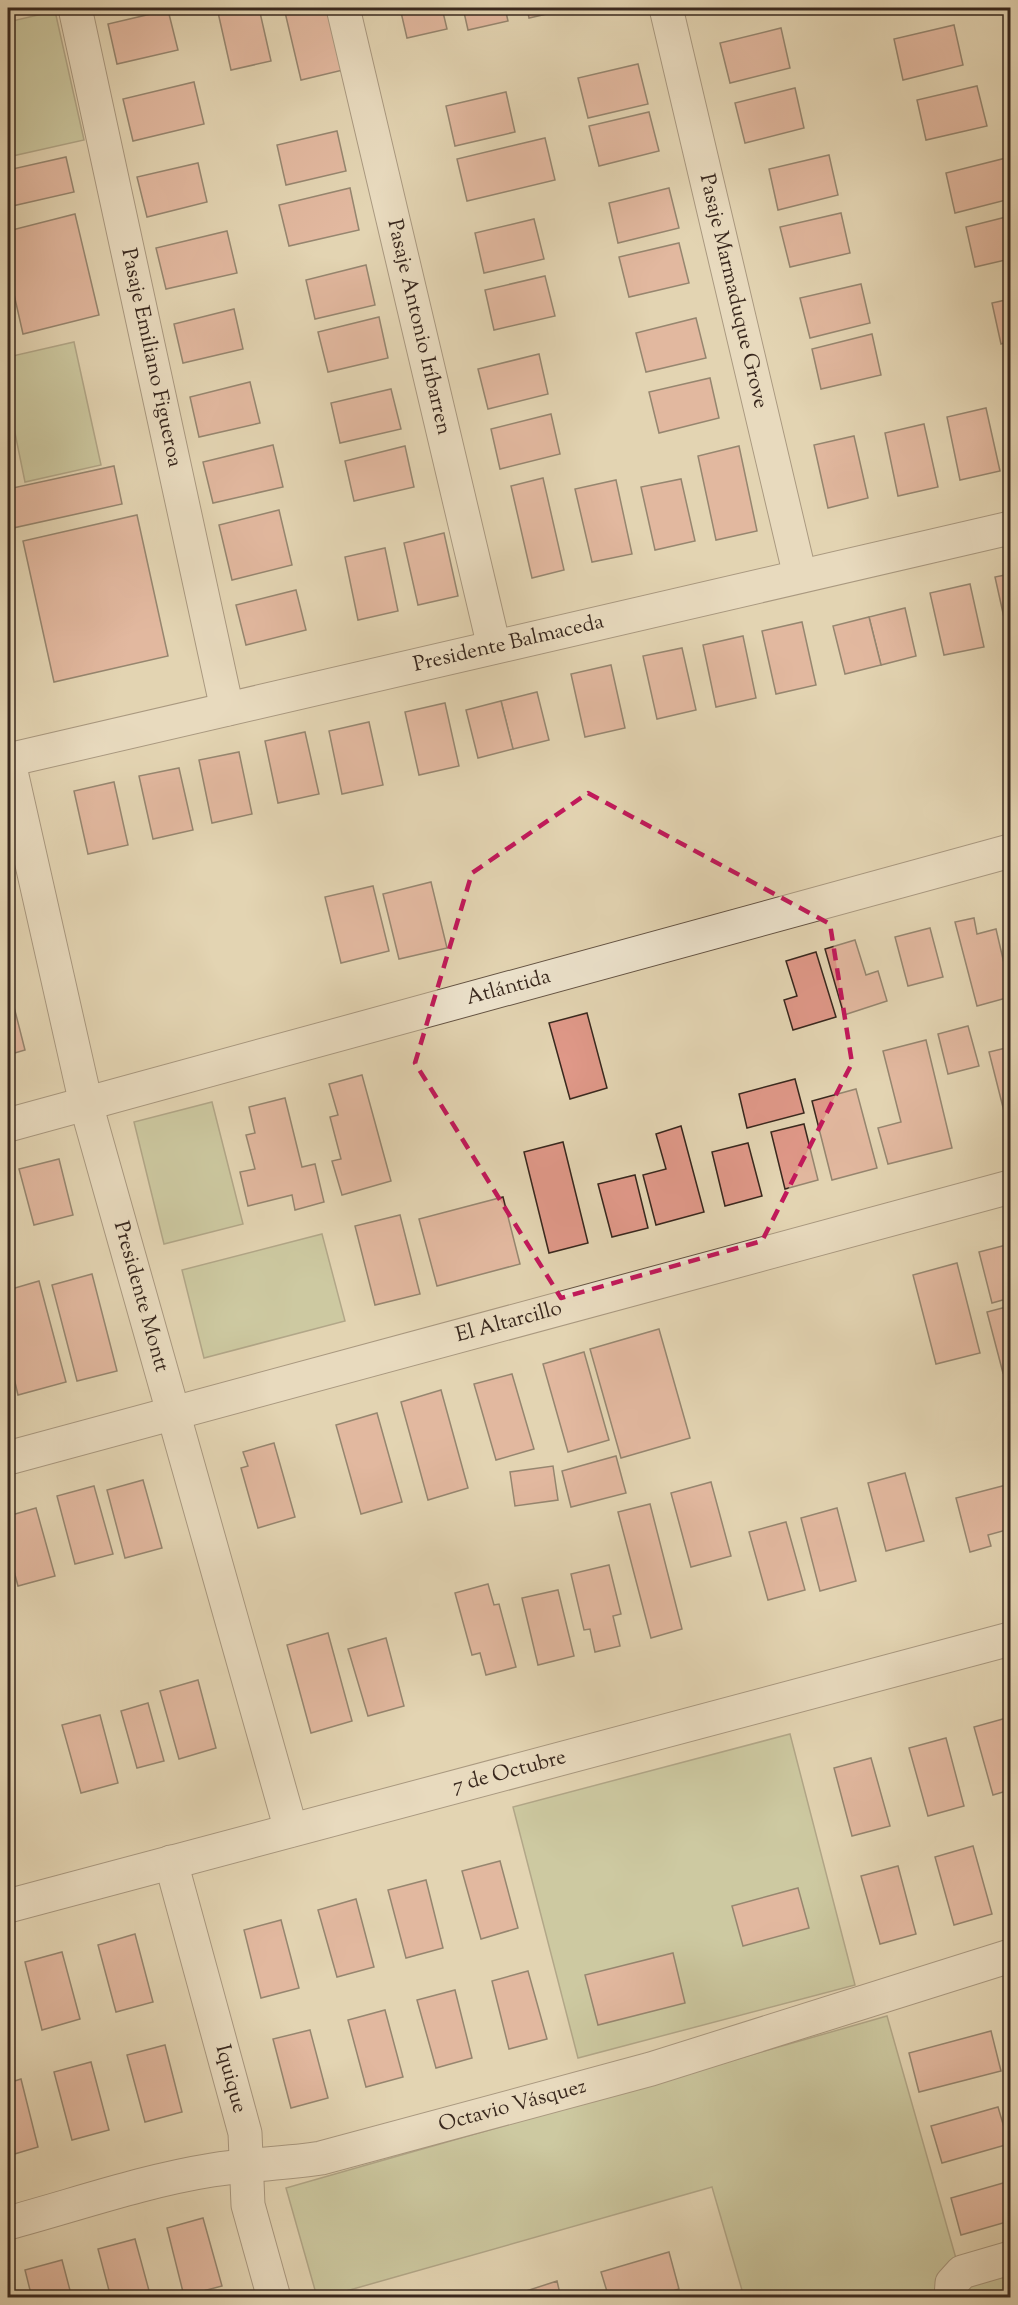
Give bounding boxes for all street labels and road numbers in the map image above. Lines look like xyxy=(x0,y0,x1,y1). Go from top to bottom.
street label: Pasaje Marmaduque Grove xyxy=(691,171,775,412)
street label: Pasaje Antonio Iríbarren xyxy=(378,216,458,438)
street label: Pasaje Emiliano Figueroa xyxy=(113,246,189,470)
street label: Presidente Balmaceda xyxy=(410,607,607,681)
street label: Atlántida xyxy=(463,962,555,1014)
street label: Presidente Montt xyxy=(105,1218,176,1376)
street label: El Altarcillo xyxy=(453,1294,565,1351)
street label: 7 de Octubre xyxy=(449,1743,570,1802)
street label: Iquique xyxy=(207,2041,254,2117)
street label: Octavio Vásquez xyxy=(435,2072,590,2141)

